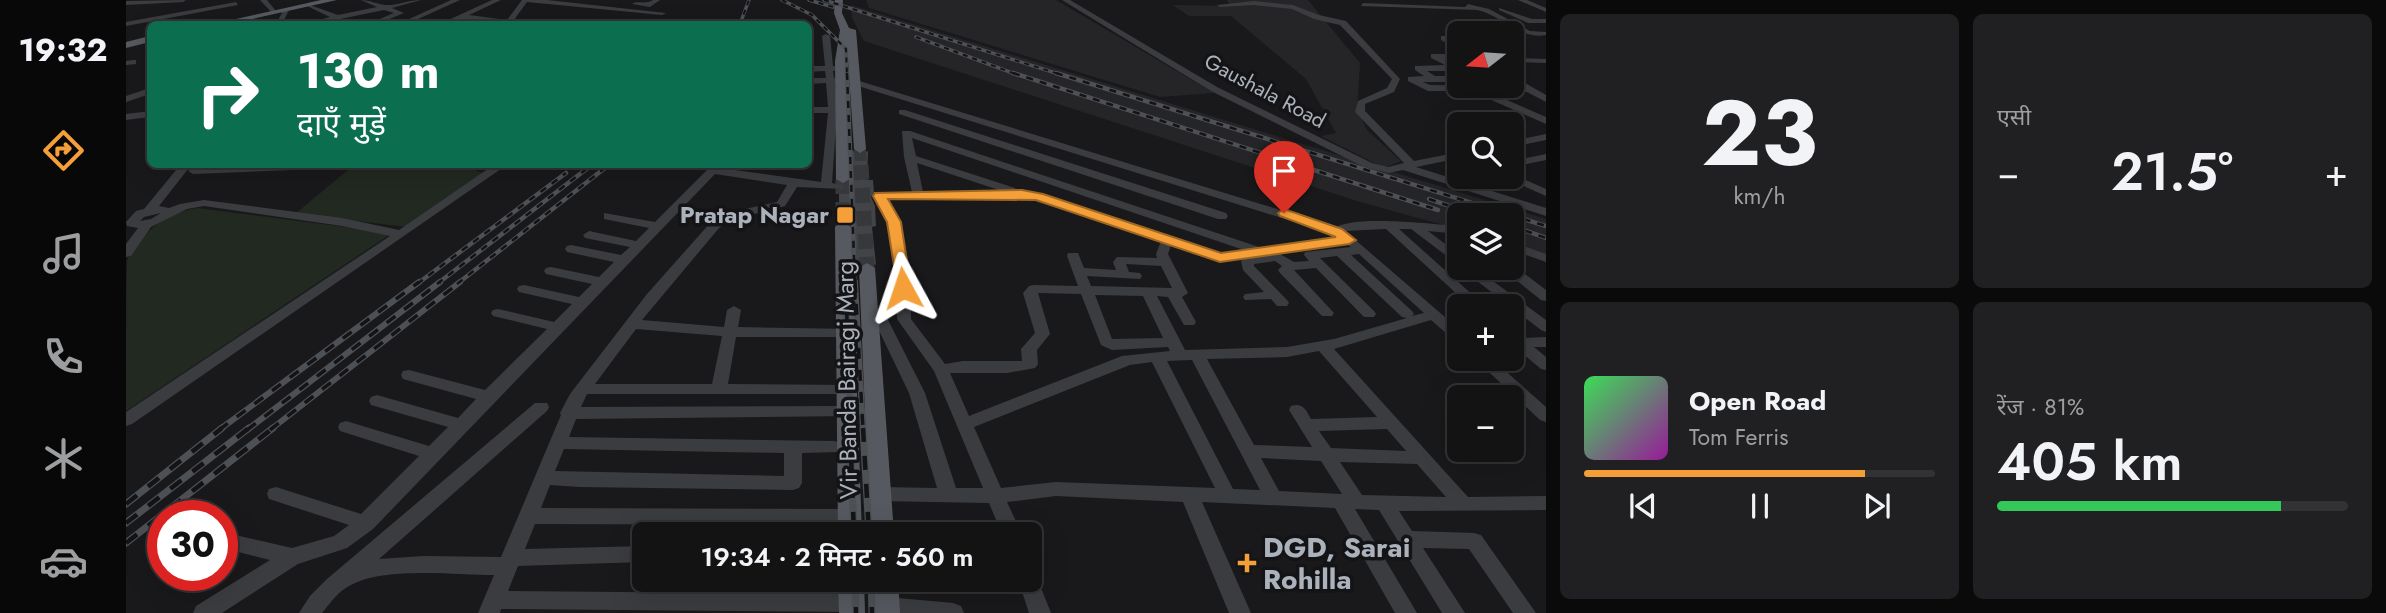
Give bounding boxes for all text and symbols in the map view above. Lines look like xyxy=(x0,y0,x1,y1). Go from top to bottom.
north arrow xyxy=(1447,21,1524,98)
map controls xyxy=(1447,21,1524,462)
text: 19:32 xyxy=(19,27,107,73)
text: 130 m xyxy=(297,36,440,106)
street label: Gaushala Road xyxy=(1199,46,1331,136)
icon: right xyxy=(182,49,273,140)
text: 23 xyxy=(1701,68,1818,199)
text: एसी xyxy=(1997,100,2031,134)
text: दाएँ मुड़ें xyxy=(297,101,386,147)
button: search xyxy=(1447,112,1524,189)
icon: directions xyxy=(39,126,88,175)
text: 21.5° xyxy=(2111,134,2233,210)
pin xyxy=(1254,141,1314,213)
text: − xyxy=(1997,145,2019,200)
text: + xyxy=(2325,145,2348,200)
icon: arrive xyxy=(1265,152,1303,190)
text: km/h xyxy=(1734,179,1785,213)
place label: Pratap Nagar xyxy=(680,197,829,232)
button: layers xyxy=(1447,203,1524,280)
marker: Pratap Nagar xyxy=(835,205,855,225)
icon: music xyxy=(39,229,88,278)
position arrow xyxy=(866,251,940,325)
street label: Vir Banda Bairagi Marg xyxy=(827,261,866,499)
button: + xyxy=(1447,294,1524,371)
icon: phone xyxy=(39,332,88,381)
text: Open Road xyxy=(1689,382,1826,420)
button: − xyxy=(1447,385,1524,462)
text: रेंज · 81% xyxy=(1997,390,2084,424)
text: Tom Ferris xyxy=(1689,420,1788,454)
text: 405 km xyxy=(1997,424,2182,500)
icon: climate xyxy=(39,434,88,483)
icon: previous xyxy=(1624,487,1662,525)
icon: pause xyxy=(1741,487,1779,525)
icon: next xyxy=(1858,487,1896,525)
speed limit sign: 30 xyxy=(147,500,238,591)
place label: DGD, Sarai Rohilla xyxy=(1263,527,1410,600)
icon: car xyxy=(39,537,88,586)
text: 19:34 · 2 मिनट · 560 m xyxy=(700,538,974,576)
marker: DGD, Sarai Rohilla xyxy=(1237,553,1257,573)

